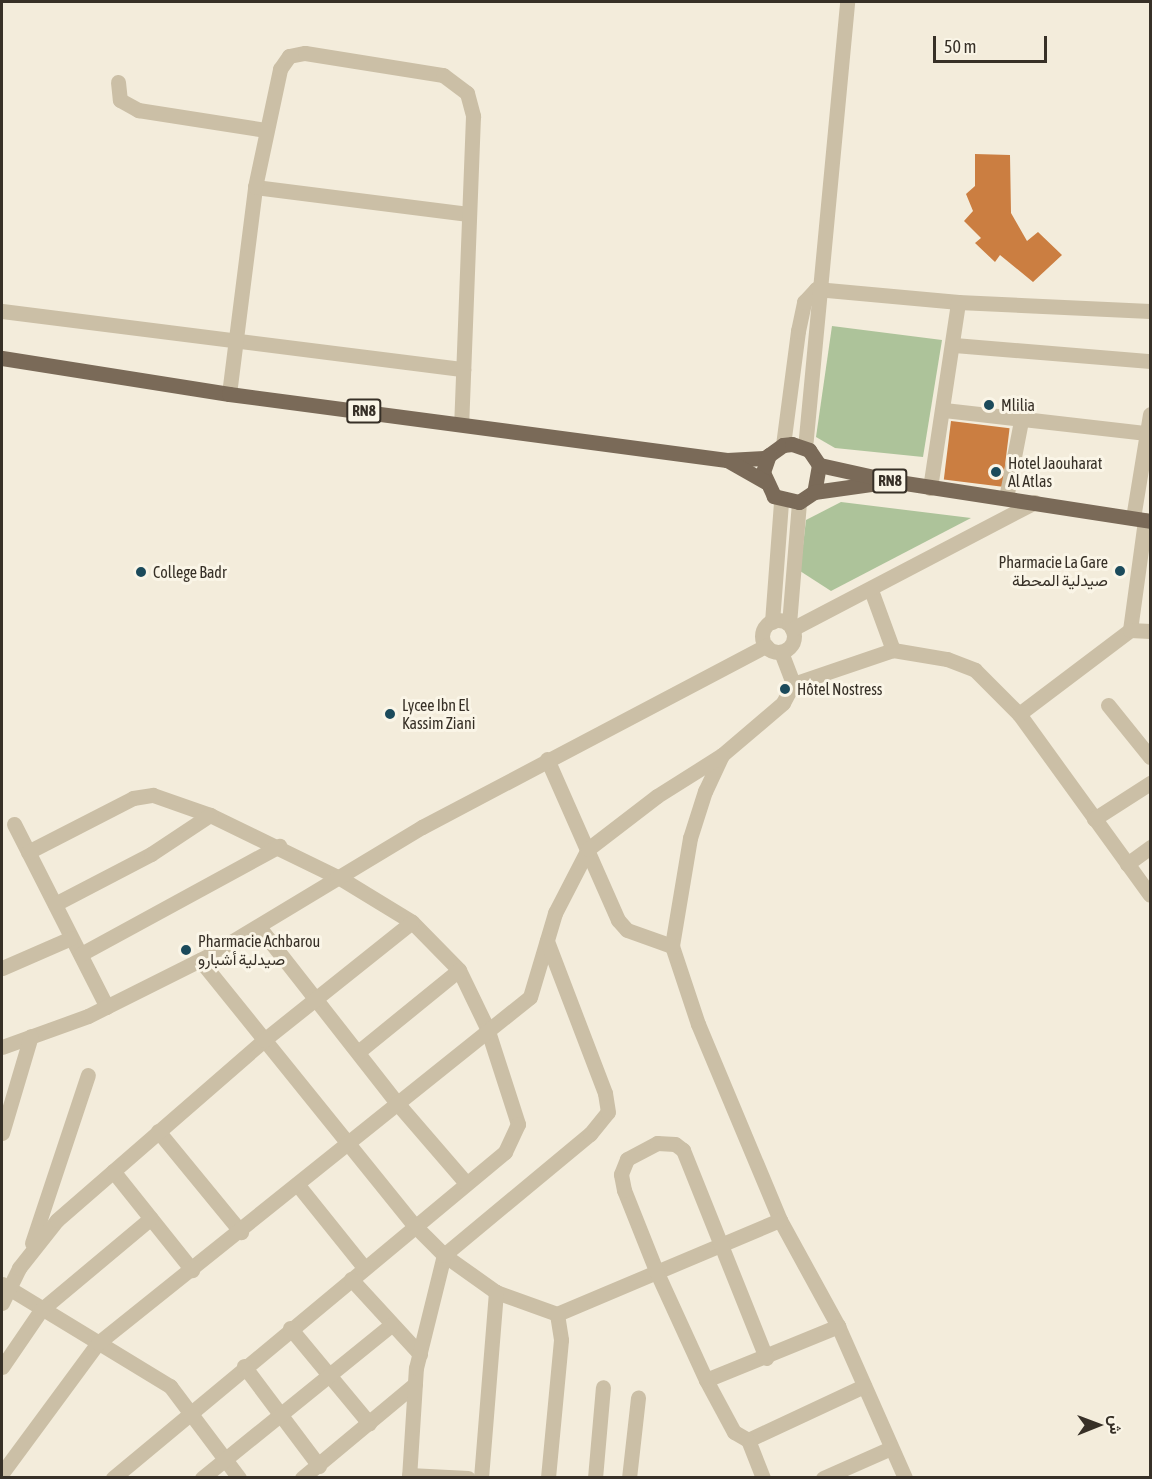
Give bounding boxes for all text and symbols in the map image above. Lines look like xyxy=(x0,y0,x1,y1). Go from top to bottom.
scale bar xyxy=(936,24,1050,62)
text: 50 m xyxy=(944,36,976,57)
place label: Mlilia xyxy=(1001,395,1035,415)
marker: Mlilia xyxy=(982,398,996,412)
road number: RN8 xyxy=(346,399,382,423)
place label: Hotel Jaouharat Al Atlas xyxy=(1008,453,1102,491)
marker: Hotel Jaouharat Al Atlas xyxy=(989,465,1003,479)
road number: RN8 xyxy=(872,469,908,493)
place label: Pharmacie La Gare صيدلية المحطة xyxy=(998,552,1108,590)
place label: College Badr xyxy=(153,562,227,582)
marker: Pharmacie La Gare صيدلية المحطة xyxy=(1113,564,1127,578)
marker: College Badr xyxy=(134,565,148,579)
place label: Hôtel Nostress xyxy=(797,679,882,699)
marker: Hôtel Nostress xyxy=(778,682,792,696)
place label: Lycee Ibn El Kassim Ziani xyxy=(402,695,475,733)
marker: Lycee Ibn El Kassim Ziani xyxy=(383,707,397,721)
place label: Pharmacie Achbarou صيدلية أشبارو xyxy=(198,931,320,969)
marker: Pharmacie Achbarou صيدلية أشبارو xyxy=(179,943,193,957)
north arrow xyxy=(1068,1395,1128,1455)
text: ش xyxy=(1107,1415,1125,1434)

